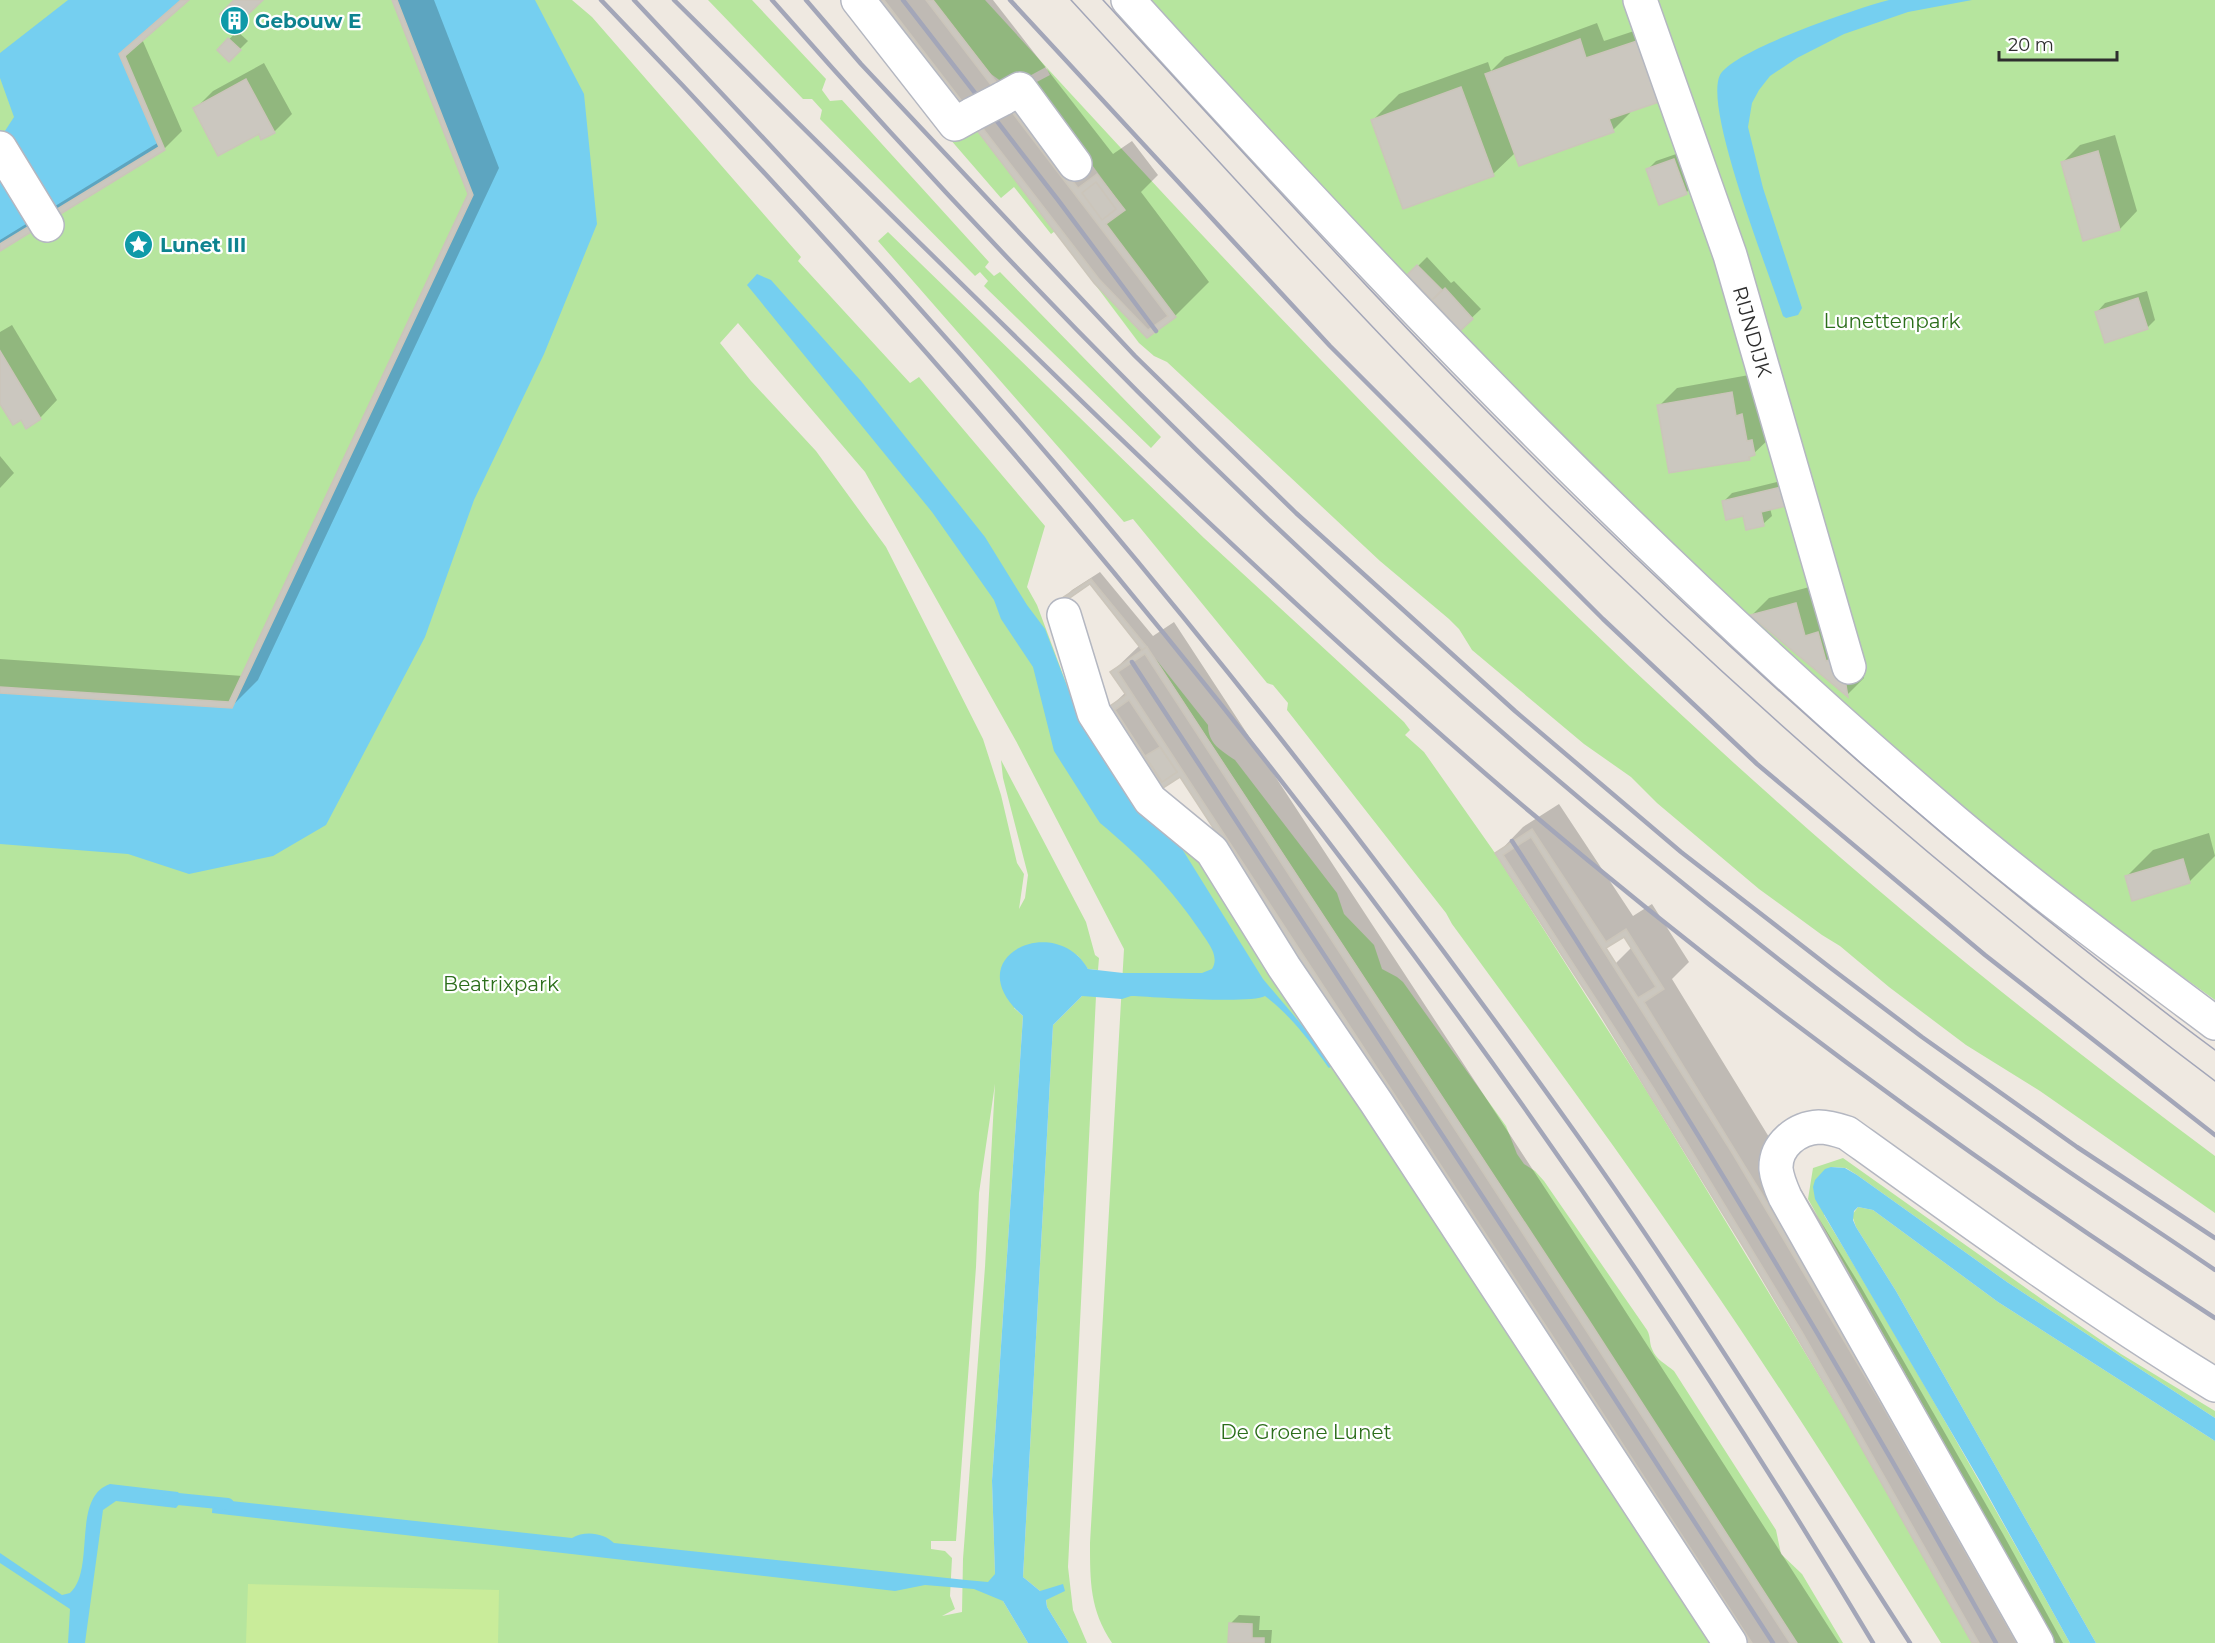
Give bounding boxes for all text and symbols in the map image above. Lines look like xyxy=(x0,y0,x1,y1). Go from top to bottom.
building icon: Gebouw E xyxy=(218,5,250,37)
place label: Gebouw E xyxy=(255,9,362,33)
scale bar xyxy=(1999,24,2118,62)
text: 20 m xyxy=(2008,34,2054,56)
place icon: Lunet III xyxy=(123,229,155,261)
place label: Lunet III xyxy=(160,233,246,257)
street label: RIJNDIJK xyxy=(1728,283,1777,381)
park label: Lunettenpark xyxy=(1824,309,1961,333)
park label: Beatrixpark xyxy=(443,972,559,996)
park label: De Groene Lunet xyxy=(1220,1420,1392,1444)

